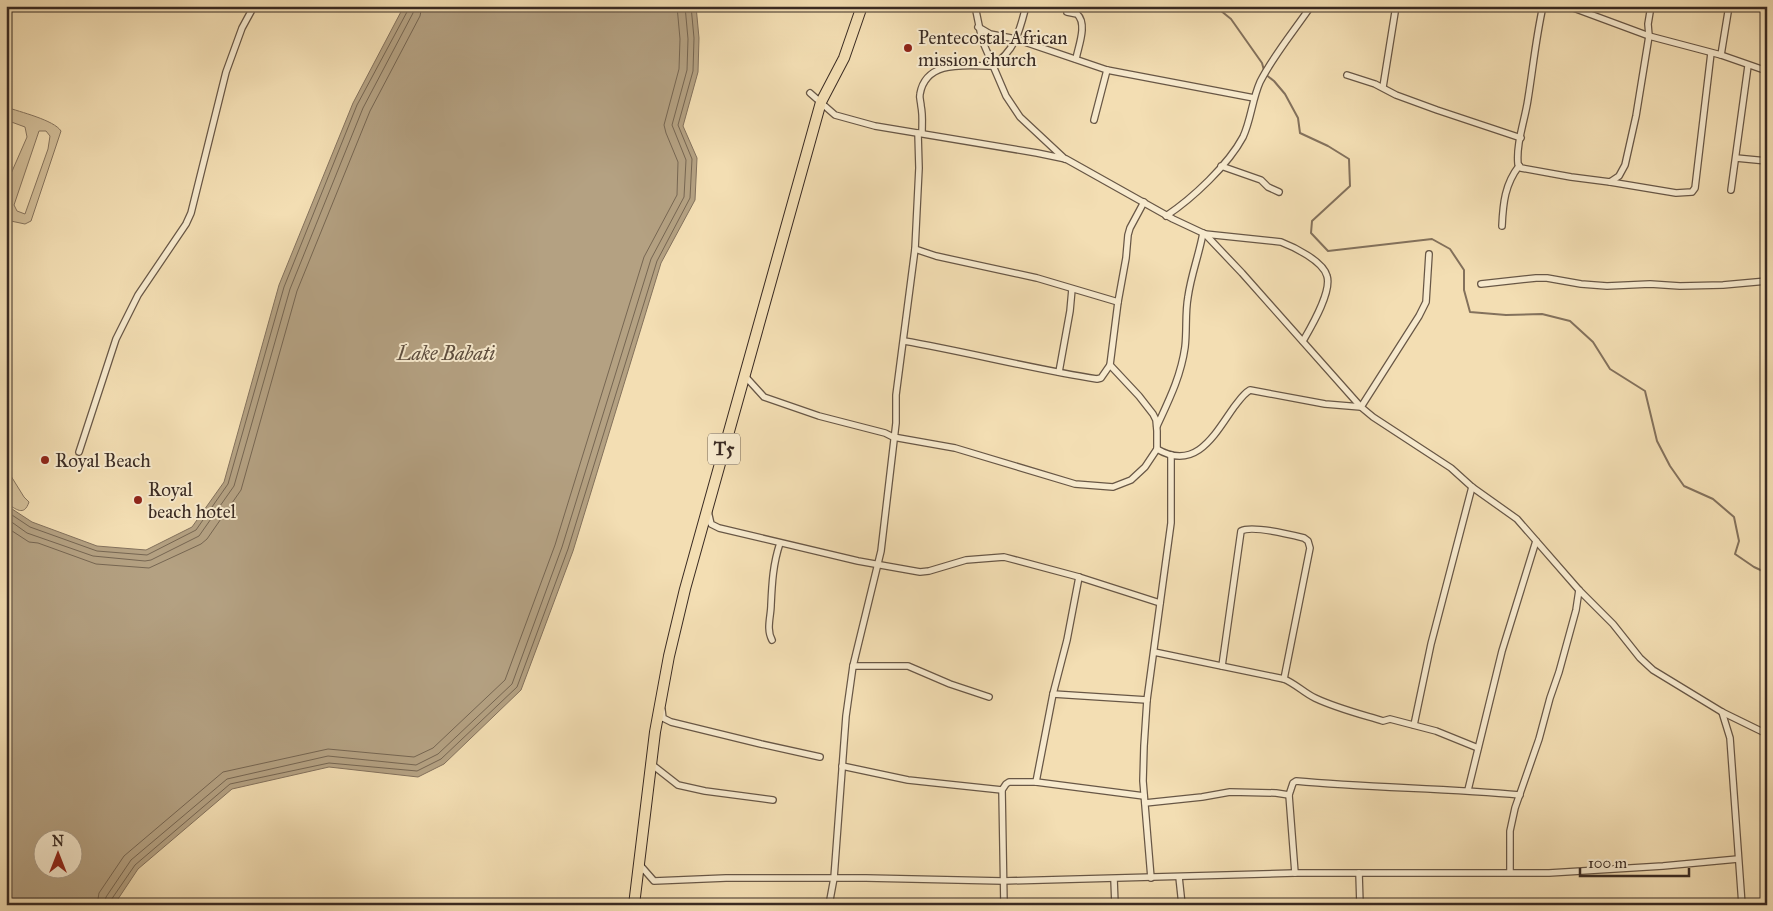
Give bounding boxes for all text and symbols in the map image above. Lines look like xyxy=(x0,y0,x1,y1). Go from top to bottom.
place label: Pentecostal African mission church xyxy=(918,26,1068,71)
marker: Pentecostal African mission church xyxy=(902,42,914,54)
water label: Lake Babati xyxy=(396,341,495,365)
road number: T5 xyxy=(708,434,740,464)
place label: Royal Beach xyxy=(55,449,151,472)
marker: Royal Beach xyxy=(39,454,51,466)
place label: Royal beach hotel xyxy=(148,478,237,523)
marker: Royal beach hotel xyxy=(132,494,144,506)
north arrow xyxy=(32,828,82,878)
text: N xyxy=(52,833,64,850)
scale bar xyxy=(1580,846,1689,878)
text: 100 m xyxy=(1588,854,1628,872)

